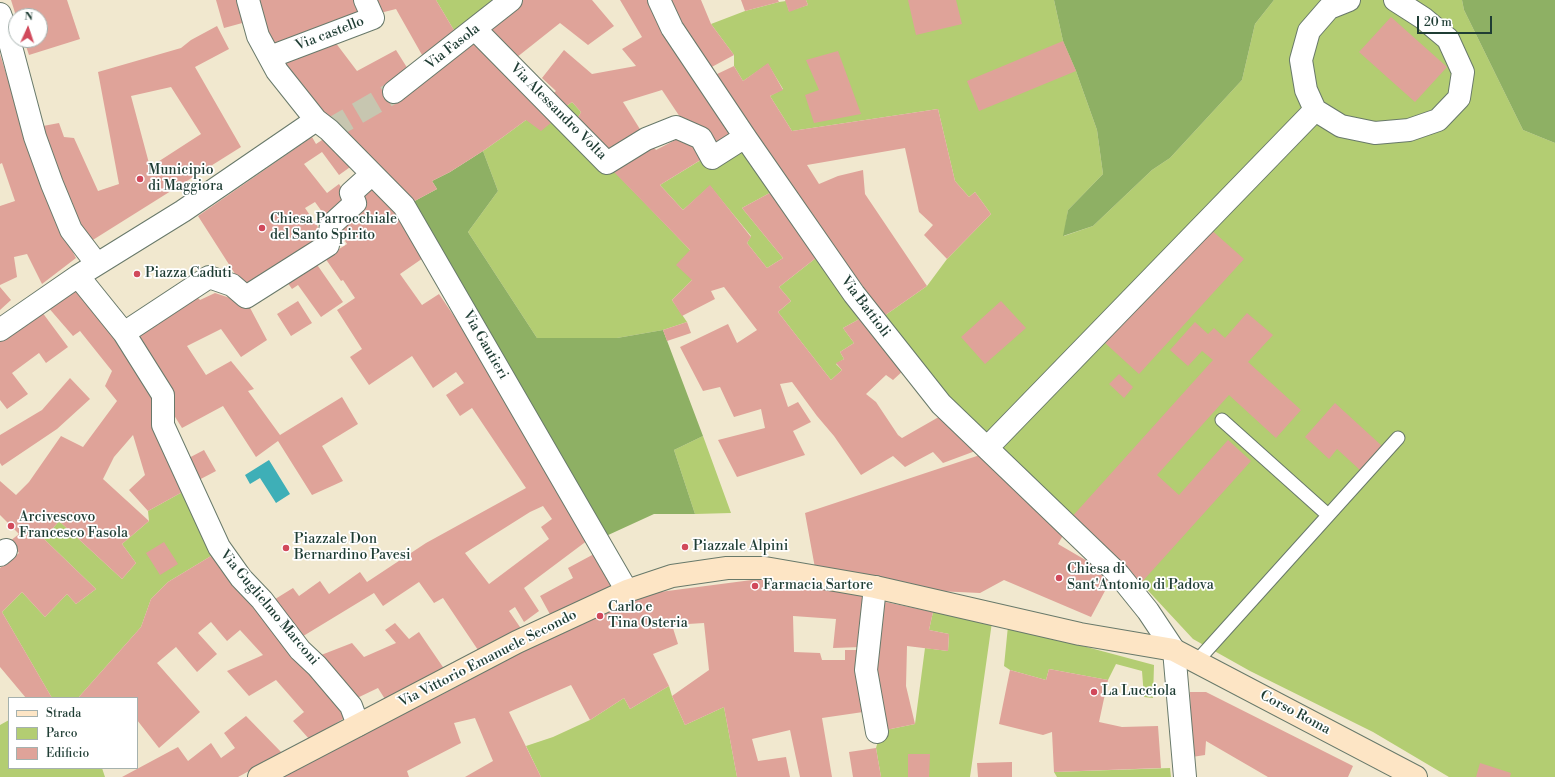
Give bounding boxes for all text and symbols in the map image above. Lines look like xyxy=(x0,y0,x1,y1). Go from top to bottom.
north arrow xyxy=(8,8,48,48)
scale bar xyxy=(1419,8,1494,34)
text: N xyxy=(24,10,33,24)
street label: Via castello xyxy=(293,13,367,55)
text: 20 m xyxy=(1424,15,1452,30)
street label: Via Fasola xyxy=(422,21,484,73)
street label: Via Alessandro Volta xyxy=(506,60,610,164)
place label: Municipio di Maggiora xyxy=(148,163,223,196)
marker: Municipio di Maggiora xyxy=(135,174,145,184)
place label: Chiesa Parrocchiale del Santo Spirito xyxy=(270,212,397,244)
marker: Chiesa Parrocchiale del Santo Spirito xyxy=(257,223,267,233)
place label: Piazza Caduti xyxy=(145,266,232,282)
marker: Piazza Caduti xyxy=(132,269,142,279)
street label: Via Battioli xyxy=(837,273,893,341)
street label: Via Gautieri xyxy=(459,308,511,382)
place label: Arcivescovo Francesco Fasola xyxy=(19,510,128,542)
marker: Arcivescovo Francesco Fasola xyxy=(6,521,16,531)
place label: Piazzale Don Bernardino Pavesi xyxy=(294,532,411,564)
place label: Piazzale Alpini xyxy=(693,539,788,555)
marker: Piazzale Alpini xyxy=(680,542,690,552)
marker: Piazzale Don Bernardino Pavesi xyxy=(281,543,291,553)
street label: Via Guglielmo Marconi xyxy=(216,547,322,669)
place label: Chiesa di Sant'Antonio di Padova xyxy=(1067,562,1214,594)
marker: Chiesa di Sant'Antonio di Padova xyxy=(1054,573,1064,583)
place label: Farmacia Sartore xyxy=(763,578,873,594)
marker: Farmacia Sartore xyxy=(750,581,760,591)
place label: Carlo e Tina Osteria xyxy=(608,600,688,632)
street label: Via Vittorio Emanuele Secondo xyxy=(396,607,580,711)
marker: Carlo e Tina Osteria xyxy=(595,611,605,621)
place label: La Lucciola xyxy=(1102,684,1176,700)
marker: La Lucciola xyxy=(1089,687,1099,697)
street label: Corso Roma xyxy=(1257,687,1333,739)
legend xyxy=(8,697,138,769)
text: Strada xyxy=(46,706,81,721)
text: Parco xyxy=(46,726,78,741)
text: Edificio xyxy=(46,746,89,761)

